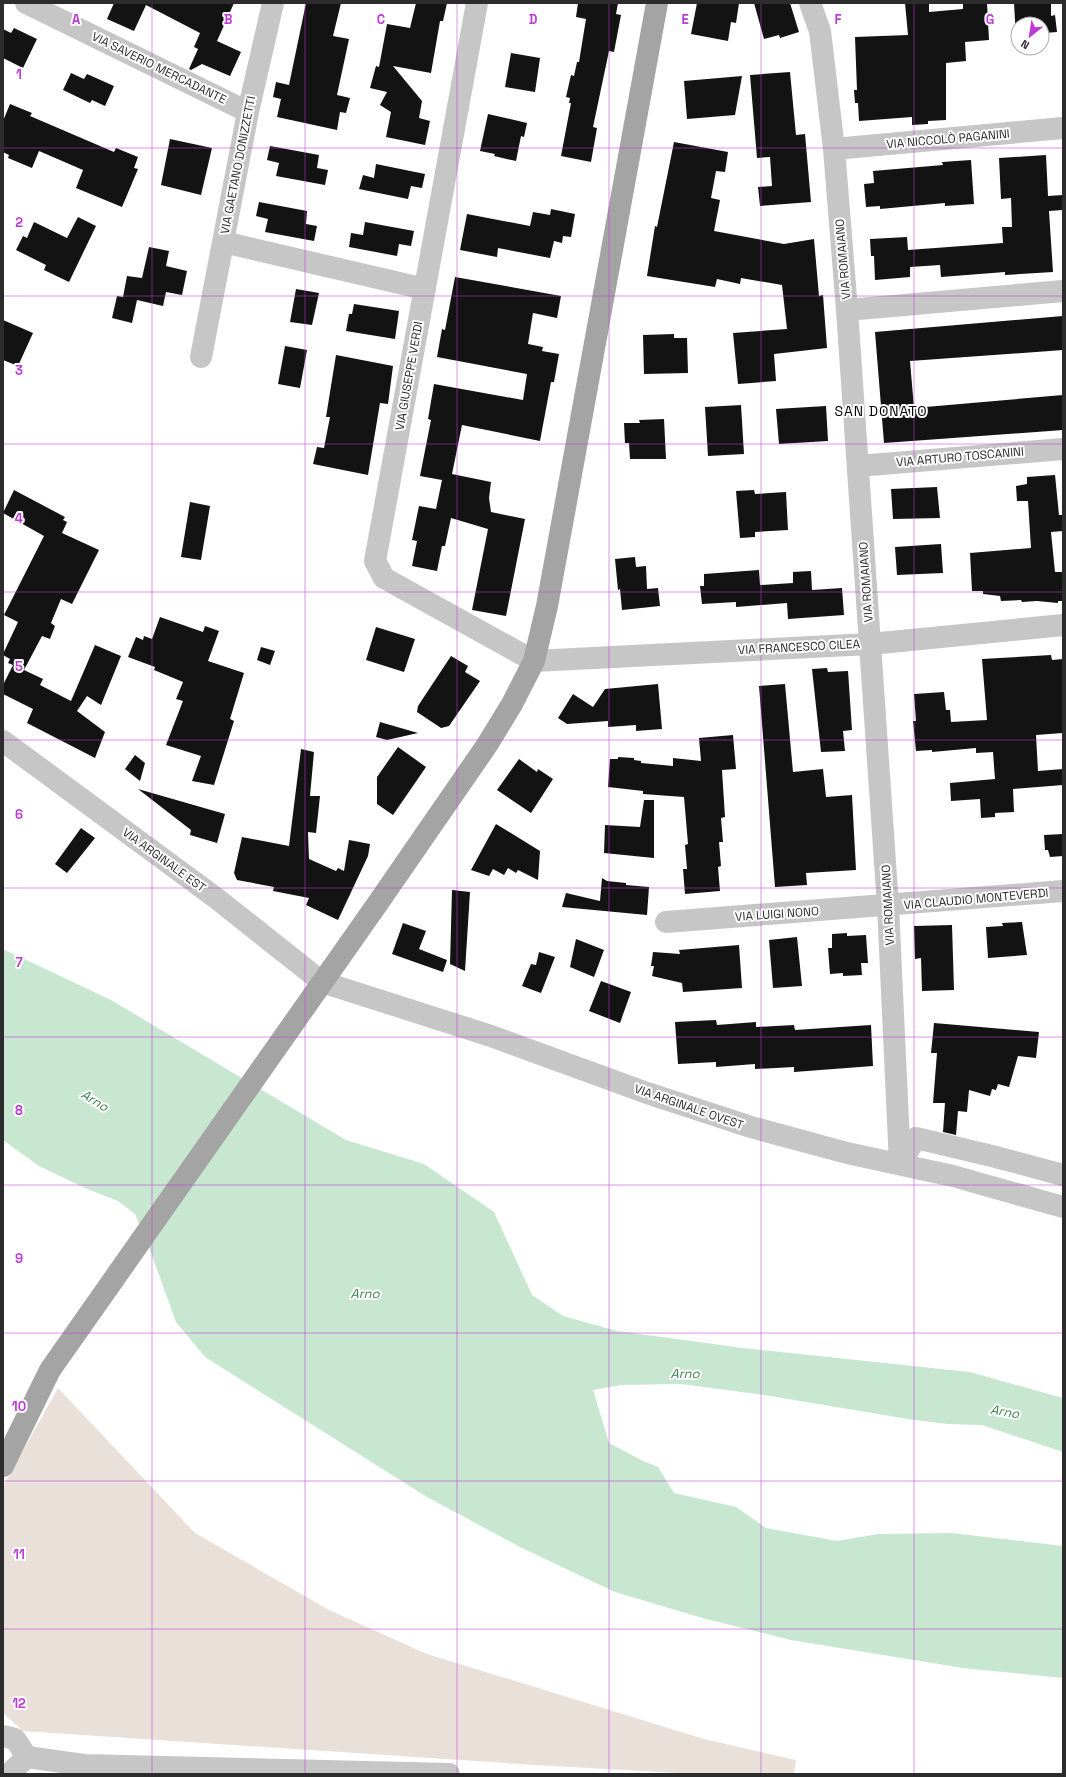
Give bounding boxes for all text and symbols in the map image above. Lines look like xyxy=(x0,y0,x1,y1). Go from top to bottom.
text: A xyxy=(72,11,81,28)
text: B xyxy=(224,11,233,28)
text: C xyxy=(377,11,385,28)
text: D xyxy=(529,11,538,28)
text: E xyxy=(681,11,689,28)
text: F xyxy=(835,11,842,28)
text: G xyxy=(986,11,994,28)
north arrow xyxy=(1010,16,1050,56)
street label: VIA SAVERIO MERCADANTE xyxy=(89,28,229,108)
text: N xyxy=(1018,37,1032,53)
text: 1 xyxy=(16,66,22,83)
street label: VIA GAETANO DONIZZETTI xyxy=(217,95,259,235)
street label: VIA NICCOLÒ PAGANINI xyxy=(886,126,1010,152)
text: 2 xyxy=(15,214,23,231)
street label: VIA ROMAIANO xyxy=(832,218,854,300)
street label: VIA GIUSEPPE VERDI xyxy=(392,320,426,432)
text: 3 xyxy=(15,362,23,379)
district label: SAN DONATO xyxy=(834,402,928,420)
street label: VIA ARTURO TOSCANINI xyxy=(895,443,1025,471)
text: 4 xyxy=(15,510,23,527)
street label: VIA ROMAIANO xyxy=(855,541,877,623)
street label: VIA FRANCESCO CILEA xyxy=(737,636,861,658)
text: 5 xyxy=(15,658,23,675)
text: 6 xyxy=(15,806,23,823)
street label: VIA ARGINALE EST xyxy=(119,824,209,896)
street label: VIA ROMAIANO xyxy=(878,864,898,946)
street label: VIA CLAUDIO MONTEVERDI xyxy=(903,885,1049,913)
street label: VIA LUIGI NONO xyxy=(735,903,819,925)
text: 7 xyxy=(15,954,23,971)
street label: VIA ARGINALE OVEST xyxy=(632,1081,746,1133)
water label: Arno xyxy=(78,1086,112,1116)
text: 8 xyxy=(15,1102,23,1119)
text: 9 xyxy=(15,1250,23,1267)
water label: Arno xyxy=(350,1285,381,1302)
water label: Arno xyxy=(670,1365,701,1382)
text: 10 xyxy=(12,1398,26,1415)
water label: Arno xyxy=(989,1401,1022,1423)
text: 11 xyxy=(13,1546,25,1563)
text: 12 xyxy=(12,1695,26,1712)

